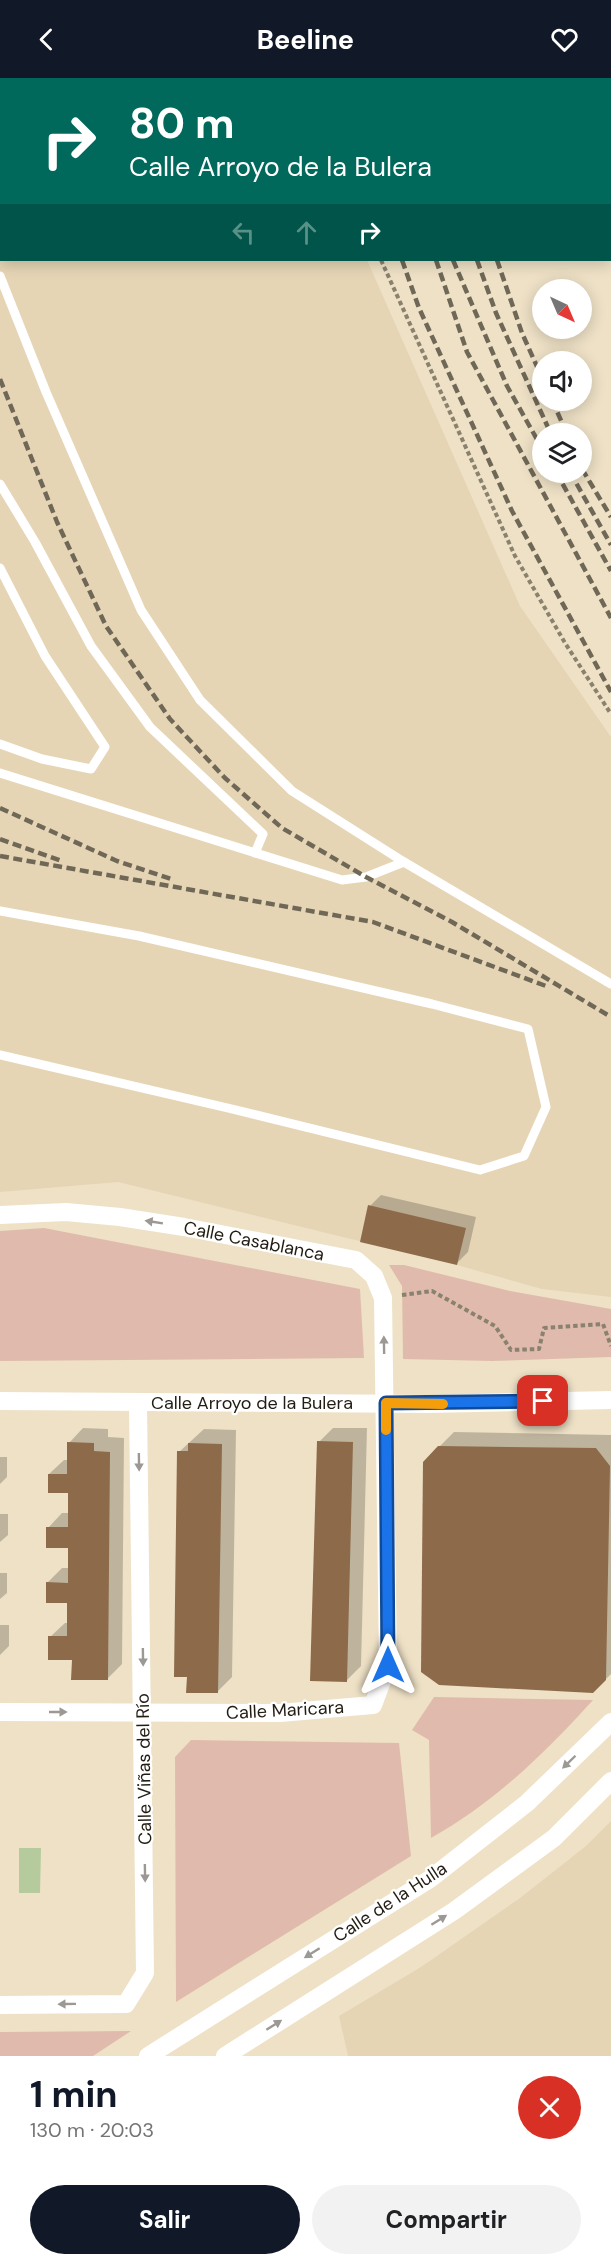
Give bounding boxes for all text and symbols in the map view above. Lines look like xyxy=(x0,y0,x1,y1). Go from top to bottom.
text: Beeline xyxy=(257,22,354,57)
icon: back xyxy=(30,23,63,56)
icon: heart xyxy=(548,23,581,56)
text: 80 m xyxy=(129,96,235,151)
icon: right xyxy=(30,102,108,180)
text: Calle Arroyo de la Bulera xyxy=(129,149,432,184)
icon: left xyxy=(227,216,260,249)
icon: ahead xyxy=(290,216,323,249)
icon: right xyxy=(353,216,386,249)
north arrow xyxy=(532,279,592,339)
map controls xyxy=(532,279,592,483)
button: sound xyxy=(532,351,592,411)
button: layers xyxy=(532,423,592,483)
street label: Calle Casablanca xyxy=(182,1216,326,1266)
one-way arrow xyxy=(145,1217,164,1226)
one-way arrow xyxy=(379,1335,389,1354)
pin xyxy=(517,1375,568,1426)
icon: arrive xyxy=(526,1384,559,1417)
street label: Calle Arroyo de la Bulera xyxy=(151,1391,353,1415)
one-way arrow xyxy=(135,1453,144,1472)
position arrow xyxy=(356,1633,420,1697)
one-way arrow xyxy=(138,1648,147,1667)
street label: Calle Viñas del Río xyxy=(131,1693,157,1845)
street label: Calle Maricara xyxy=(225,1695,345,1725)
one-way arrow xyxy=(49,1707,68,1717)
one-way arrow xyxy=(562,1755,576,1769)
street label: Calle de la Hulla xyxy=(329,1856,451,1948)
one-way arrow xyxy=(140,1864,150,1883)
one-way arrow xyxy=(431,1915,447,1926)
one-way arrow xyxy=(304,1947,320,1958)
one-way arrow xyxy=(58,1999,77,2009)
one-way arrow xyxy=(266,2019,282,2030)
text: 1 min xyxy=(30,2071,118,2118)
button: close xyxy=(518,2076,581,2139)
text: 130 m · 20:03 xyxy=(30,2117,154,2143)
button: Salir xyxy=(30,2185,300,2254)
button: Compartir xyxy=(312,2185,581,2254)

